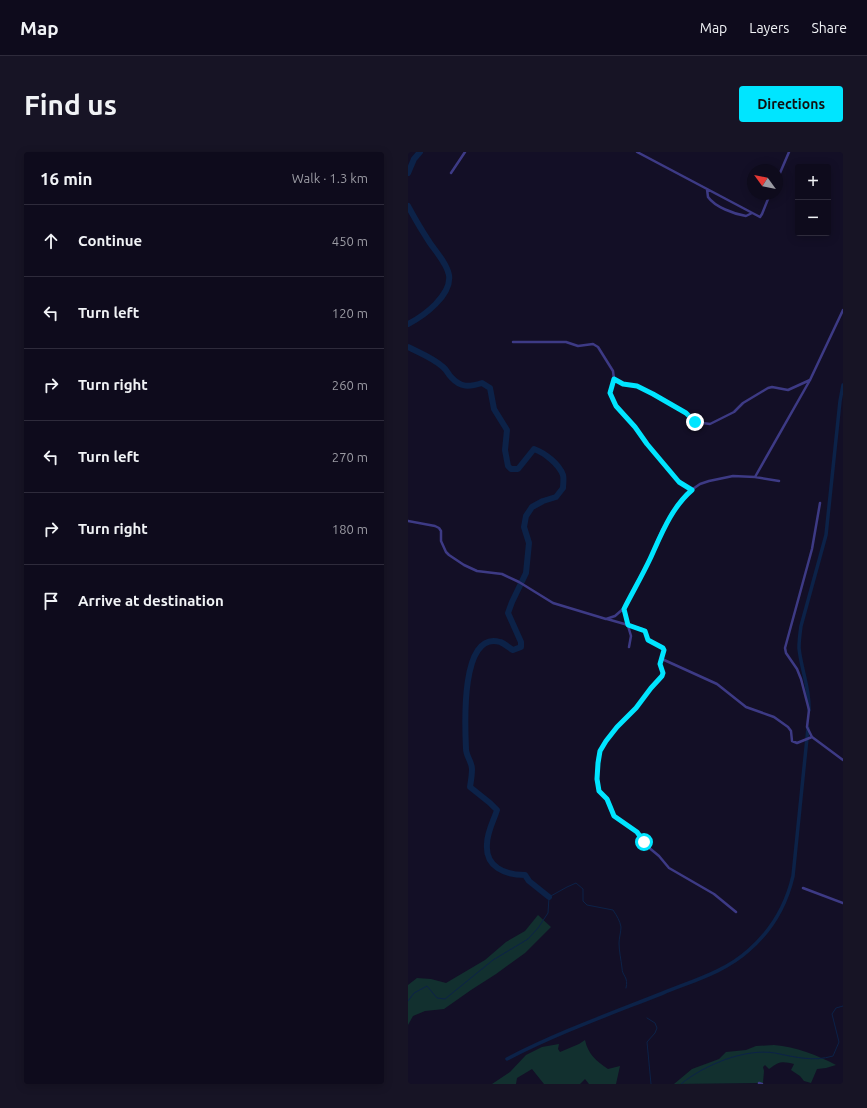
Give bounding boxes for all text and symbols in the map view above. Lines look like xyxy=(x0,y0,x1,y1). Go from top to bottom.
text: Map xyxy=(20,17,59,39)
text: Map xyxy=(700,20,727,36)
text: Layers xyxy=(749,20,789,36)
text: Share xyxy=(811,20,847,36)
button: Directions xyxy=(739,86,843,122)
text: Find us xyxy=(24,89,117,120)
north arrow xyxy=(747,164,783,200)
map controls xyxy=(795,164,831,236)
button: + xyxy=(795,164,831,200)
text: 16 min xyxy=(40,169,93,188)
text: Walk · 1.3 km xyxy=(292,171,368,185)
button: − xyxy=(795,200,831,236)
icon: ahead xyxy=(40,230,62,252)
text: Continue xyxy=(78,232,142,249)
text: 450 m xyxy=(332,234,368,248)
icon: left xyxy=(40,302,62,324)
text: Turn left xyxy=(78,304,139,321)
text: 120 m xyxy=(332,306,368,320)
icon: right xyxy=(40,374,62,396)
text: Turn right xyxy=(78,376,148,393)
text: 260 m xyxy=(332,378,368,392)
route end xyxy=(686,413,704,431)
icon: left xyxy=(40,446,62,468)
text: Turn left xyxy=(78,448,139,465)
text: 270 m xyxy=(332,450,368,464)
icon: right xyxy=(40,518,62,540)
text: Turn right xyxy=(78,520,148,537)
text: 180 m xyxy=(332,522,368,536)
icon: arrive xyxy=(40,590,62,612)
text: Arrive at destination xyxy=(78,592,224,609)
route start xyxy=(635,833,653,851)

